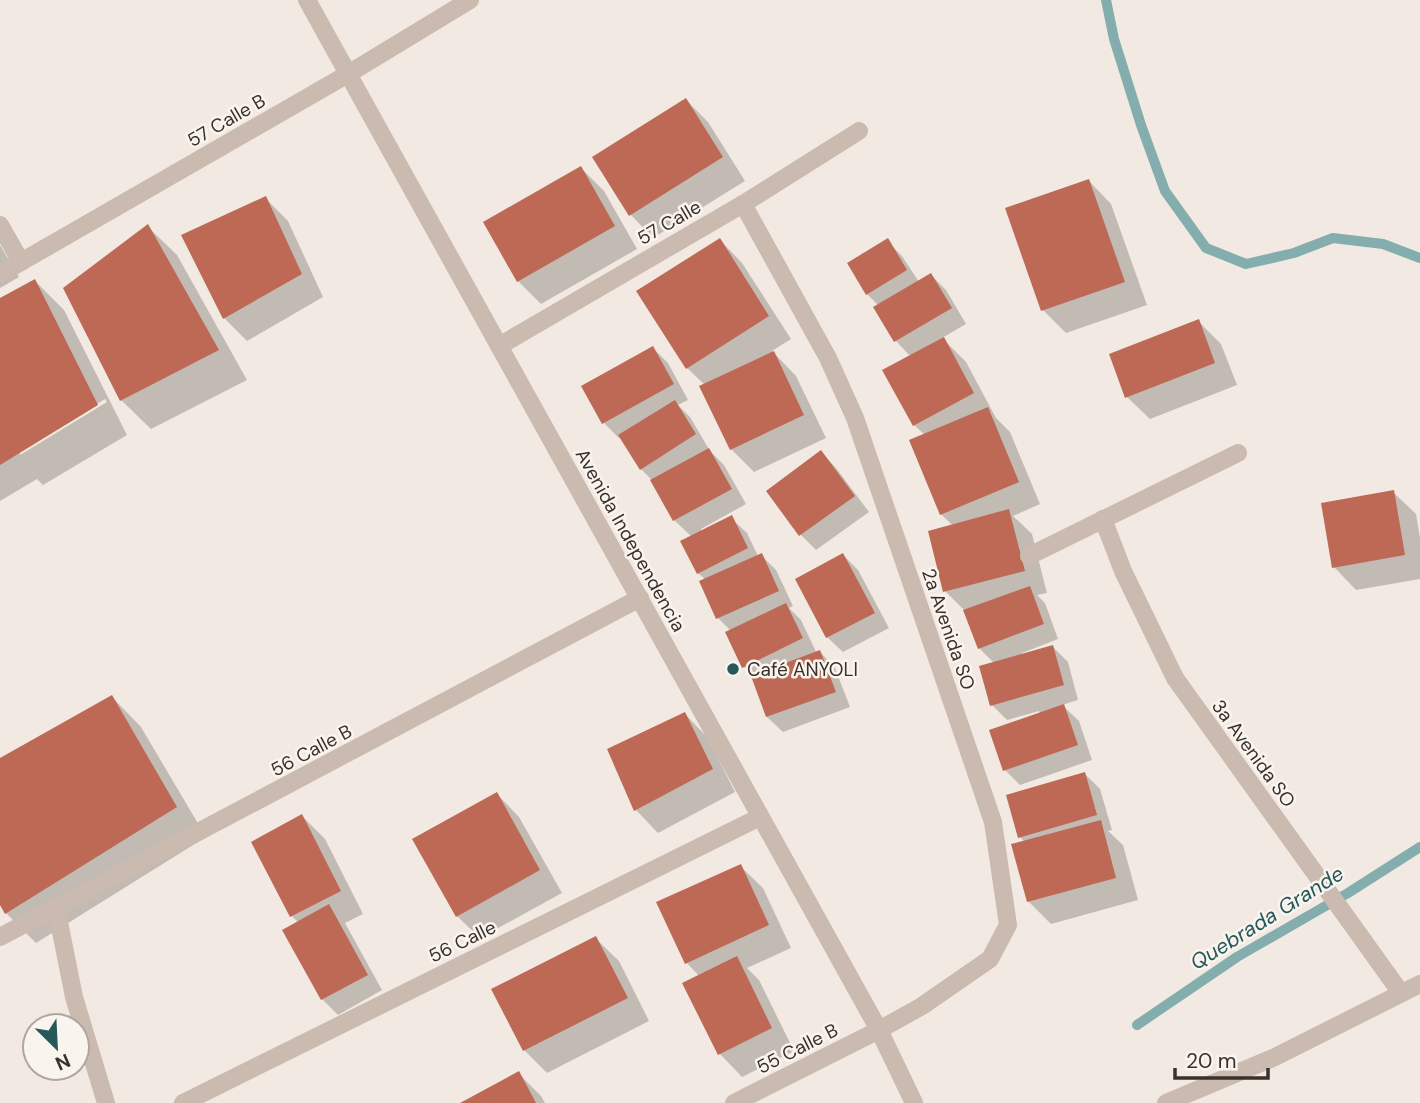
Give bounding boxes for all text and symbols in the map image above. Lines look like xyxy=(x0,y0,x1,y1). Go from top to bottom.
street label: 57 Calle B xyxy=(183,88,270,153)
street label: 57 Calle xyxy=(633,194,706,251)
street label: Avenida Independencia xyxy=(570,444,691,636)
street label: 2a Avenida SO xyxy=(916,565,981,693)
place label: Café ANYOLI xyxy=(747,657,858,682)
marker: Café ANYOLI xyxy=(725,661,741,677)
street label: 3a Avenida SO xyxy=(1206,695,1301,812)
street label: 56 Calle B xyxy=(266,719,356,782)
water label: Quebrada Grande xyxy=(1185,860,1349,976)
street label: 56 Calle xyxy=(424,914,500,968)
north arrow xyxy=(21,1012,91,1082)
street label: 55 Calle B xyxy=(752,1017,842,1080)
scale bar xyxy=(1175,1036,1268,1080)
text: 20 m xyxy=(1186,1047,1237,1075)
text: N xyxy=(51,1048,74,1076)

